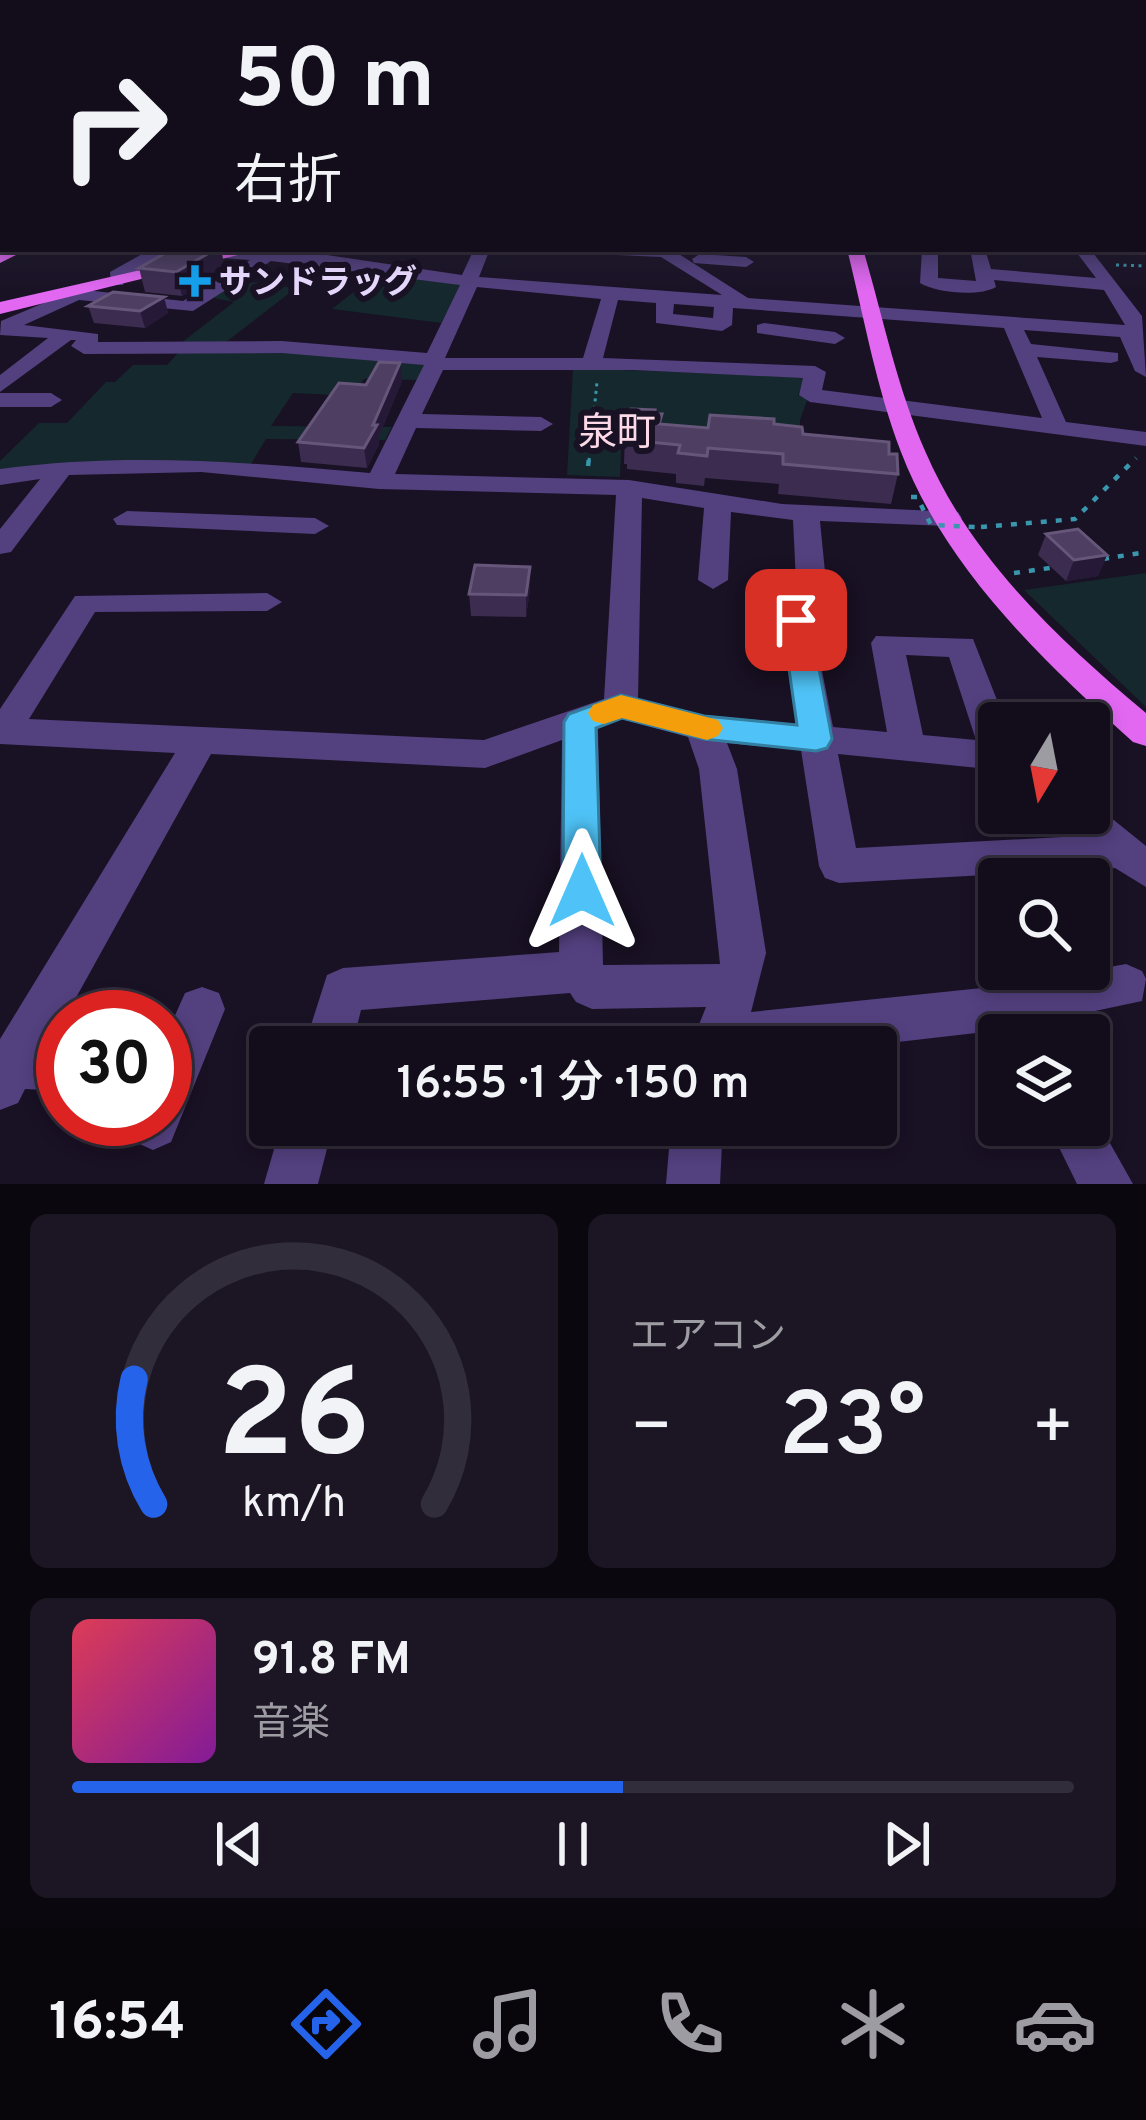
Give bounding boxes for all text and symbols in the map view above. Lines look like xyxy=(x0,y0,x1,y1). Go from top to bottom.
text: 50 m xyxy=(234,31,435,137)
icon: right xyxy=(36,48,192,204)
text: 右折 xyxy=(234,150,342,219)
place label: サンドラッグ xyxy=(219,264,417,306)
marker: サンドラッグ xyxy=(182,268,208,294)
district label: 泉町 xyxy=(578,411,656,460)
pin xyxy=(745,569,847,671)
icon: arrive xyxy=(763,587,829,653)
north arrow xyxy=(978,702,1110,834)
map controls xyxy=(978,702,1110,1146)
position arrow xyxy=(519,828,645,954)
button: search xyxy=(978,858,1110,990)
speed limit sign: 30 xyxy=(36,990,192,1146)
button: layers xyxy=(978,1014,1110,1146)
text: 16:55 · 1 分 · 150 m xyxy=(396,1057,750,1114)
text: エアコン xyxy=(630,1314,786,1363)
text: 26 xyxy=(217,1343,371,1501)
text: 23° xyxy=(779,1374,925,1487)
text: − xyxy=(630,1389,673,1472)
text: + xyxy=(1031,1389,1074,1472)
text: km/h xyxy=(242,1478,346,1532)
text: 91.8 FM xyxy=(252,1633,411,1690)
text: 音楽 xyxy=(252,1701,330,1750)
icon: previous xyxy=(206,1811,272,1877)
icon: pause xyxy=(540,1811,606,1877)
icon: next xyxy=(874,1811,940,1877)
icon: directions xyxy=(284,1982,368,2066)
icon: music xyxy=(466,1982,550,2066)
icon: phone xyxy=(648,1982,732,2066)
icon: climate xyxy=(831,1982,915,2066)
icon: car xyxy=(1013,1982,1097,2066)
text: 16:54 xyxy=(49,1990,186,2059)

